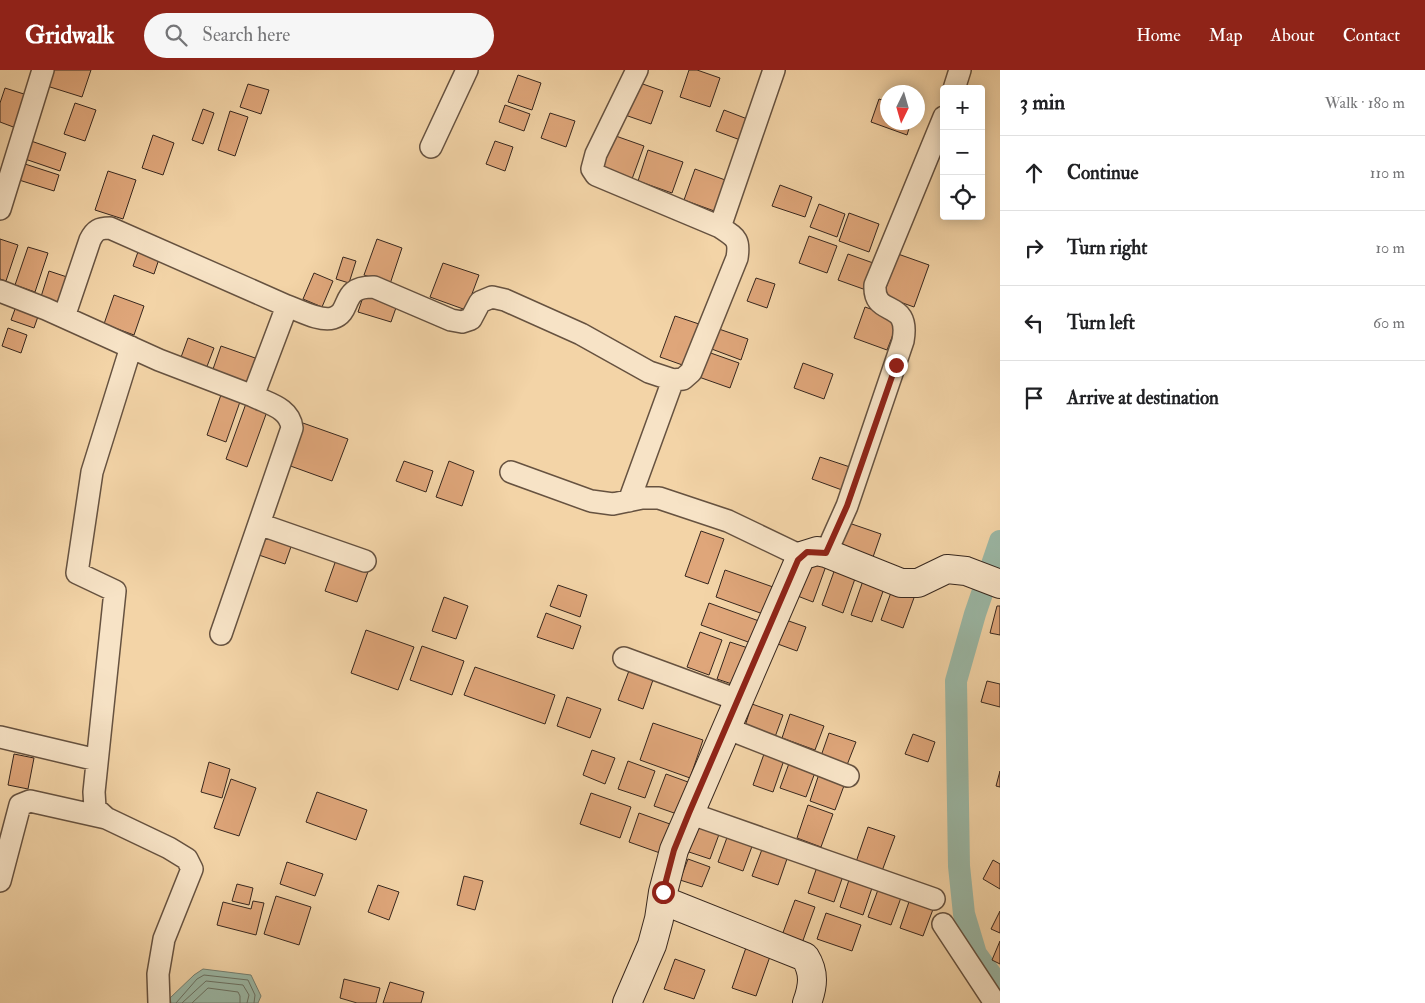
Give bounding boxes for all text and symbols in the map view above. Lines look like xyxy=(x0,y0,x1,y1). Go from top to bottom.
search box xyxy=(144,13,494,58)
text: Gridwalk xyxy=(25,20,114,51)
icon: search xyxy=(162,21,190,49)
text: Search here xyxy=(202,23,290,47)
text: Home xyxy=(1136,24,1181,47)
text: Map xyxy=(1209,24,1243,47)
text: About xyxy=(1271,24,1315,47)
text: Contact xyxy=(1343,24,1400,47)
north arrow xyxy=(880,85,925,130)
map controls xyxy=(940,85,985,220)
button: + xyxy=(940,85,985,130)
text: 3 min xyxy=(1020,89,1065,116)
text: Walk · 180 m xyxy=(1325,93,1405,113)
button: − xyxy=(940,130,985,175)
icon: ahead xyxy=(1020,159,1048,187)
text: Continue xyxy=(1067,161,1138,185)
text: 110 m xyxy=(1370,163,1405,183)
button: locate xyxy=(940,175,985,220)
icon: right xyxy=(1020,234,1048,262)
text: Turn right xyxy=(1067,236,1147,260)
text: 10 m xyxy=(1375,238,1405,258)
icon: left xyxy=(1020,309,1048,337)
text: Turn left xyxy=(1067,311,1135,335)
text: 60 m xyxy=(1373,313,1405,333)
route end xyxy=(885,354,908,377)
icon: arrive xyxy=(1020,384,1048,412)
text: Arrive at destination xyxy=(1067,386,1219,410)
route start xyxy=(652,881,675,904)

